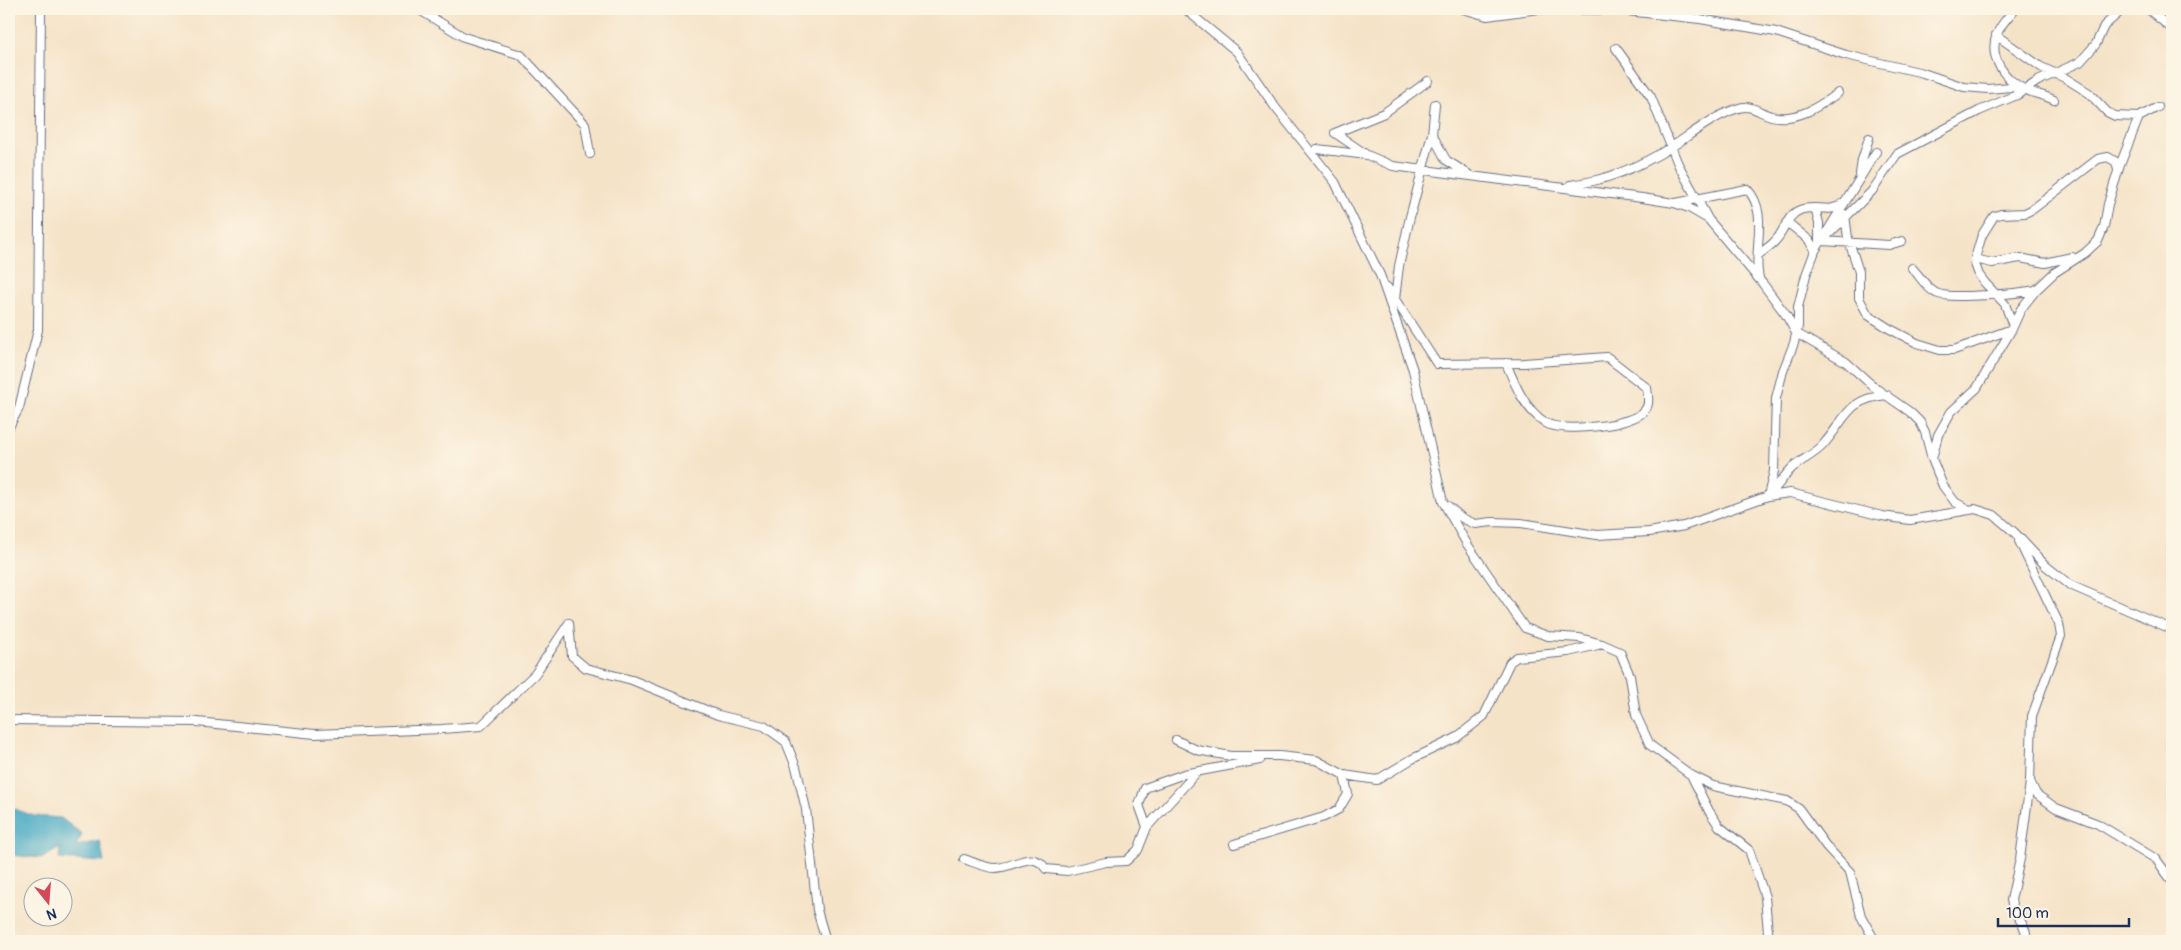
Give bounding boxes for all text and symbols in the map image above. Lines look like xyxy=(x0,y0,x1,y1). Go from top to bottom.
north arrow xyxy=(22,878,72,928)
scale bar xyxy=(1998,895,2130,927)
text: N xyxy=(45,904,59,923)
text: 100 m xyxy=(2006,904,2049,923)

